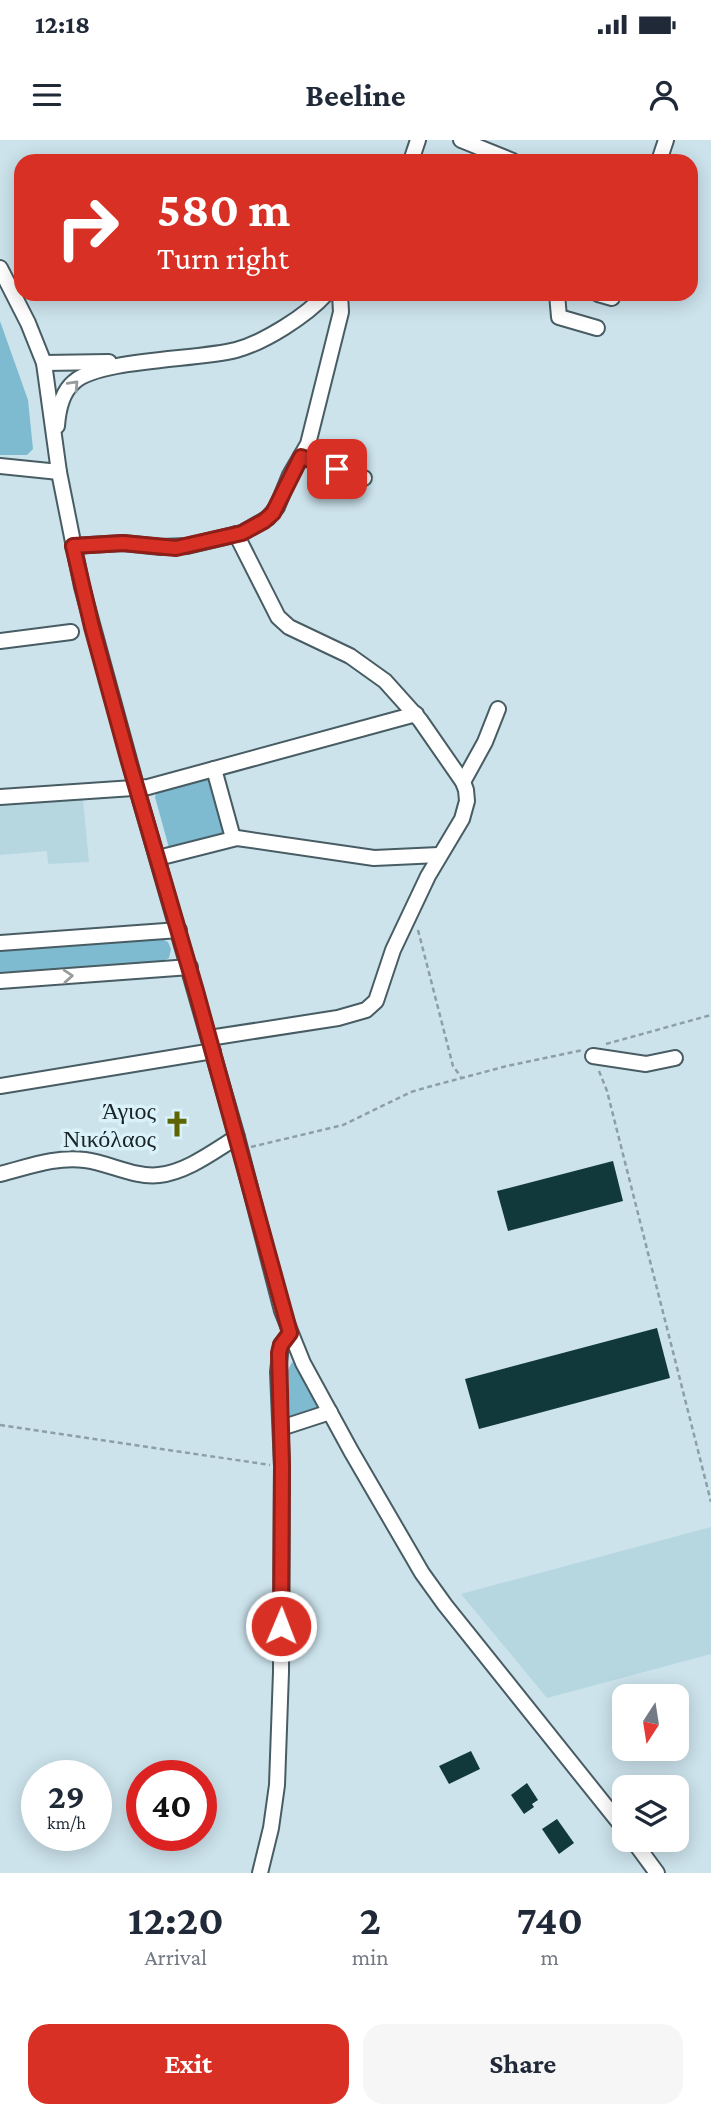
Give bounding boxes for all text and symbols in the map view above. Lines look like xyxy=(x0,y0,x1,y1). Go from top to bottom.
text: 12:18 xyxy=(35,10,90,39)
icon: menu xyxy=(28,76,66,114)
icon: person xyxy=(645,76,683,114)
text: Beeline xyxy=(305,77,406,113)
icon: right xyxy=(42,182,133,273)
text: 580 m xyxy=(157,182,290,237)
text: Turn right xyxy=(157,240,289,276)
one-way arrow xyxy=(65,381,78,394)
pin xyxy=(307,439,367,499)
icon: arrive xyxy=(318,450,356,488)
one-way arrow xyxy=(63,969,74,984)
place label: Άγιος Νικόλαος xyxy=(63,1097,156,1152)
church icon: Άγιος Νικόλαος xyxy=(162,1109,192,1139)
position arrow xyxy=(244,1589,318,1663)
north arrow xyxy=(612,1684,690,1760)
map controls xyxy=(612,1684,689,1852)
speed limit sign: 40 xyxy=(126,1760,217,1851)
button: layers xyxy=(612,1775,689,1852)
text: 29 xyxy=(48,1777,85,1816)
text: km/h xyxy=(47,1813,86,1833)
text: 12:20 xyxy=(128,1896,224,1943)
text: 2 xyxy=(359,1896,381,1943)
text: 740 xyxy=(517,1896,583,1943)
text: Arrival xyxy=(145,1944,207,1970)
text: min xyxy=(352,1944,389,1970)
text: m xyxy=(541,1944,559,1970)
button: Exit xyxy=(28,2024,349,2104)
button: Share xyxy=(363,2024,683,2104)

